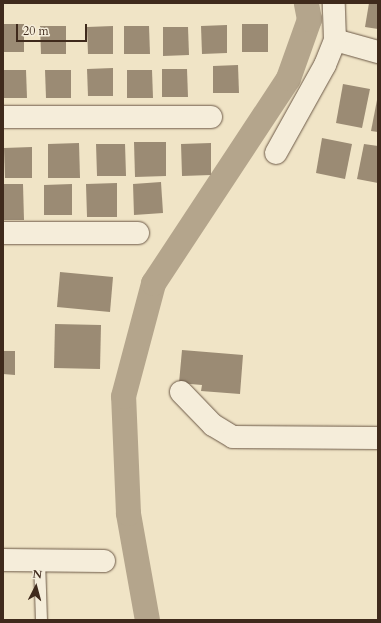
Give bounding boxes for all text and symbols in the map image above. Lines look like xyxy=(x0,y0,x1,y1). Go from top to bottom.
scale bar xyxy=(18,16,89,42)
text: 20 m xyxy=(23,23,49,39)
north arrow xyxy=(16,567,56,607)
text: N xyxy=(32,567,43,583)

